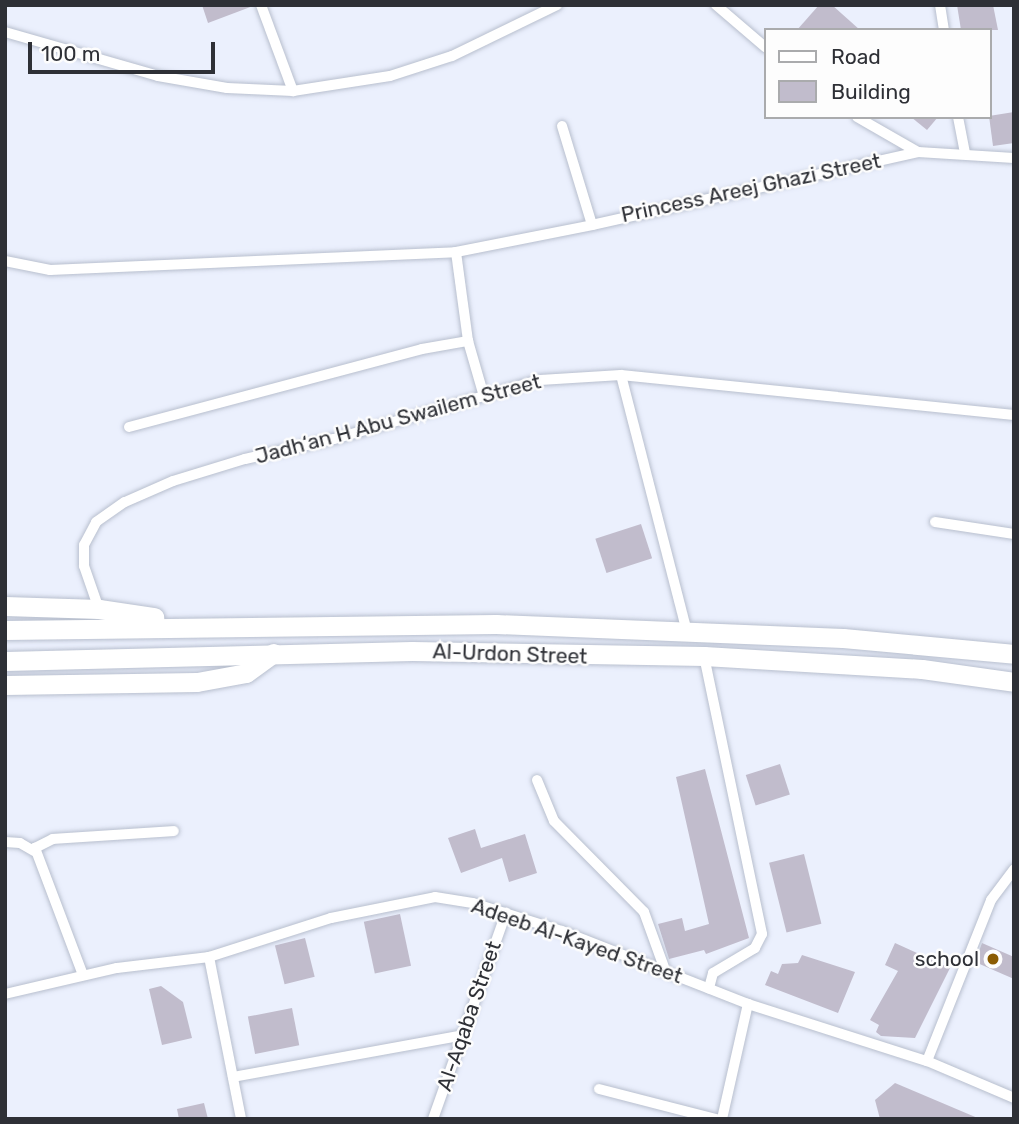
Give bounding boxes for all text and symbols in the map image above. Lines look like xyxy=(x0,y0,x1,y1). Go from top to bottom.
scale bar xyxy=(32,28,219,72)
legend xyxy=(764,28,991,119)
text: 100 m xyxy=(41,41,100,66)
text: Road xyxy=(831,44,881,69)
text: Building xyxy=(831,79,911,104)
street label: Princess Areej Ghazi Street xyxy=(619,148,883,228)
street label: Jadh‘an H Abu Swailem Street xyxy=(252,369,544,469)
street label: Al-Urdon Street xyxy=(432,639,588,669)
street label: Adeeb Al-Kayed Street xyxy=(468,893,686,989)
street label: Al-Aqaba Street xyxy=(432,938,506,1094)
place label: school xyxy=(915,946,979,972)
marker: school xyxy=(985,951,1001,967)

